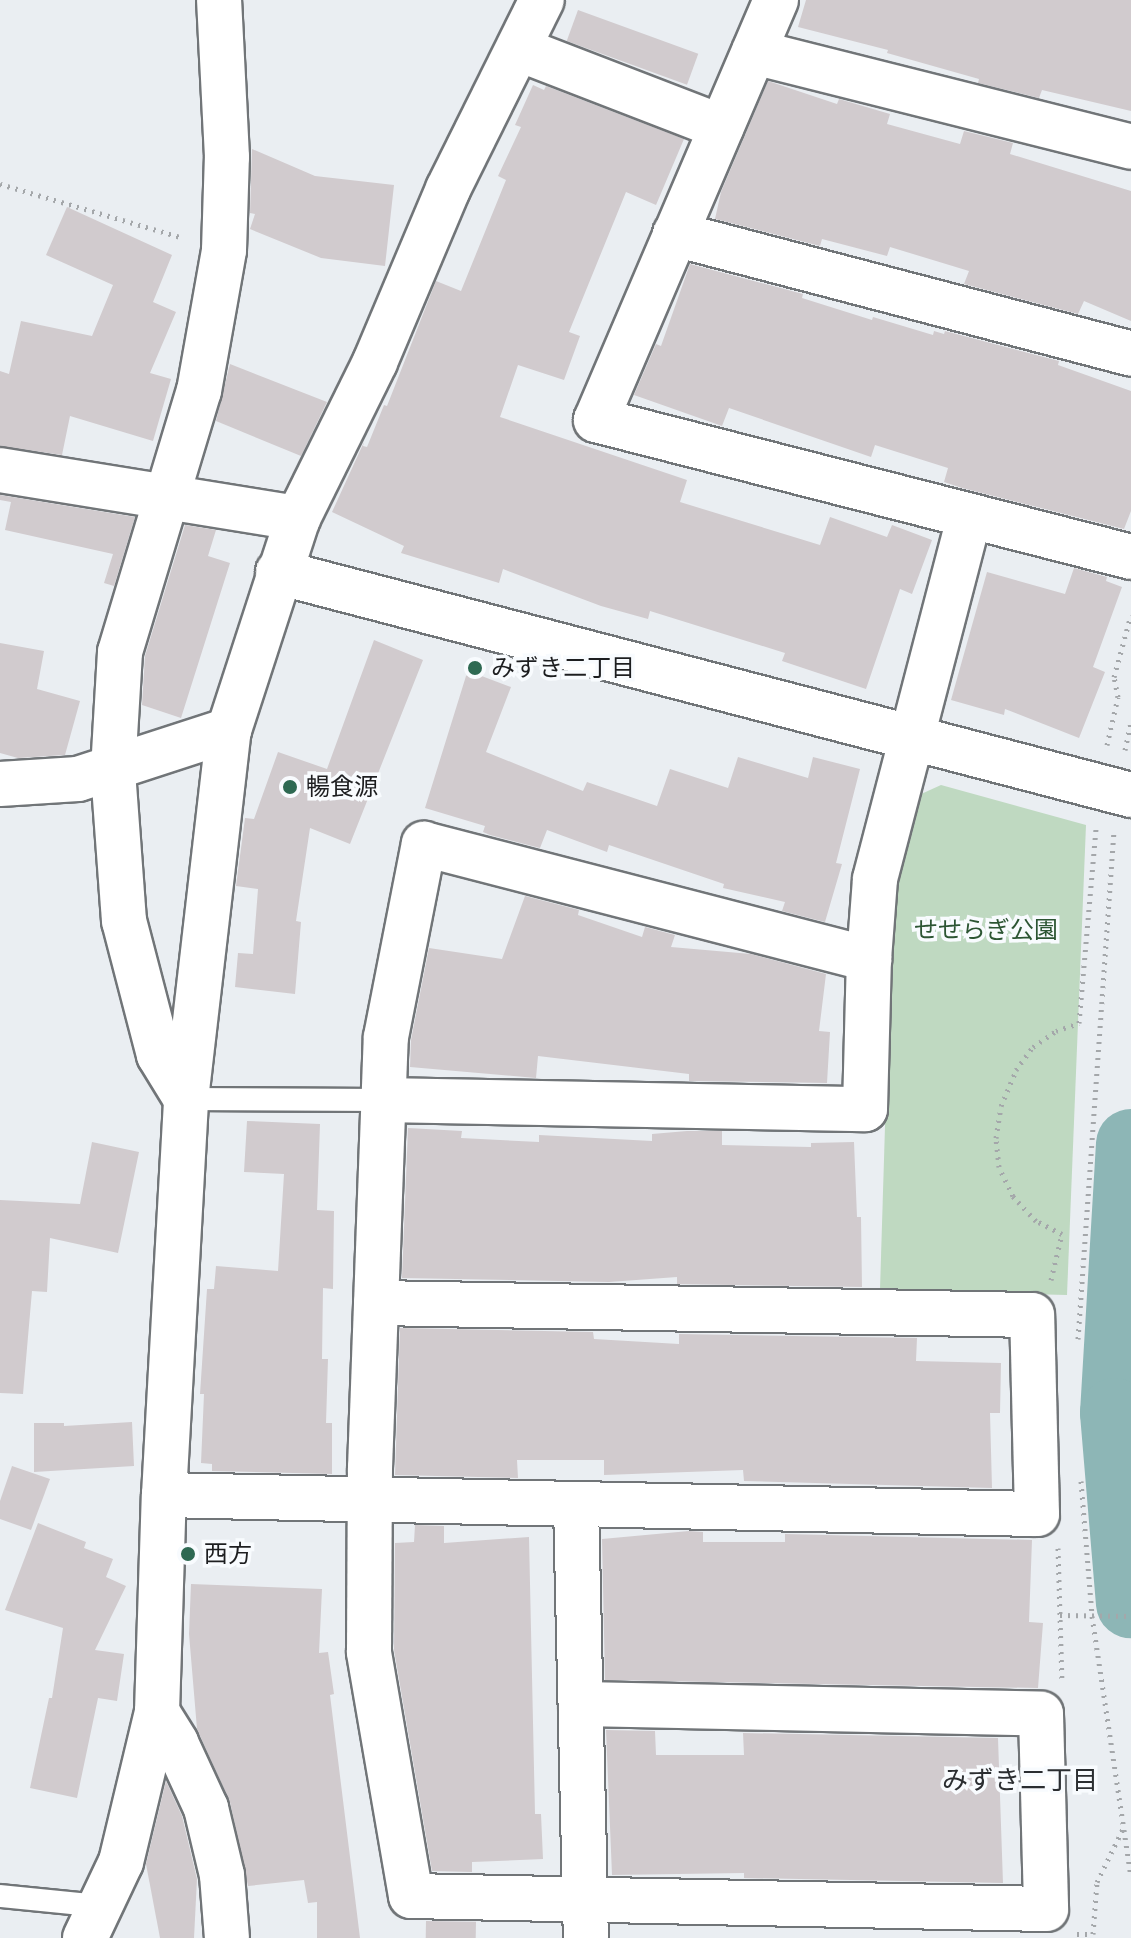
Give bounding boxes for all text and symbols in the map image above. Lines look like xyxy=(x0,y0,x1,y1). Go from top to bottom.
place label: みずき二丁目 xyxy=(491,654,635,682)
marker: みずき二丁目 xyxy=(466,659,484,677)
place label: 暢食源 xyxy=(306,773,378,801)
marker: 暢食源 xyxy=(281,778,299,796)
park label: せせらぎ公園 xyxy=(914,916,1058,944)
place label: 西方 xyxy=(204,1540,252,1568)
marker: 西方 xyxy=(179,1545,197,1563)
district label: みずき二丁目 xyxy=(942,1765,1098,1797)

